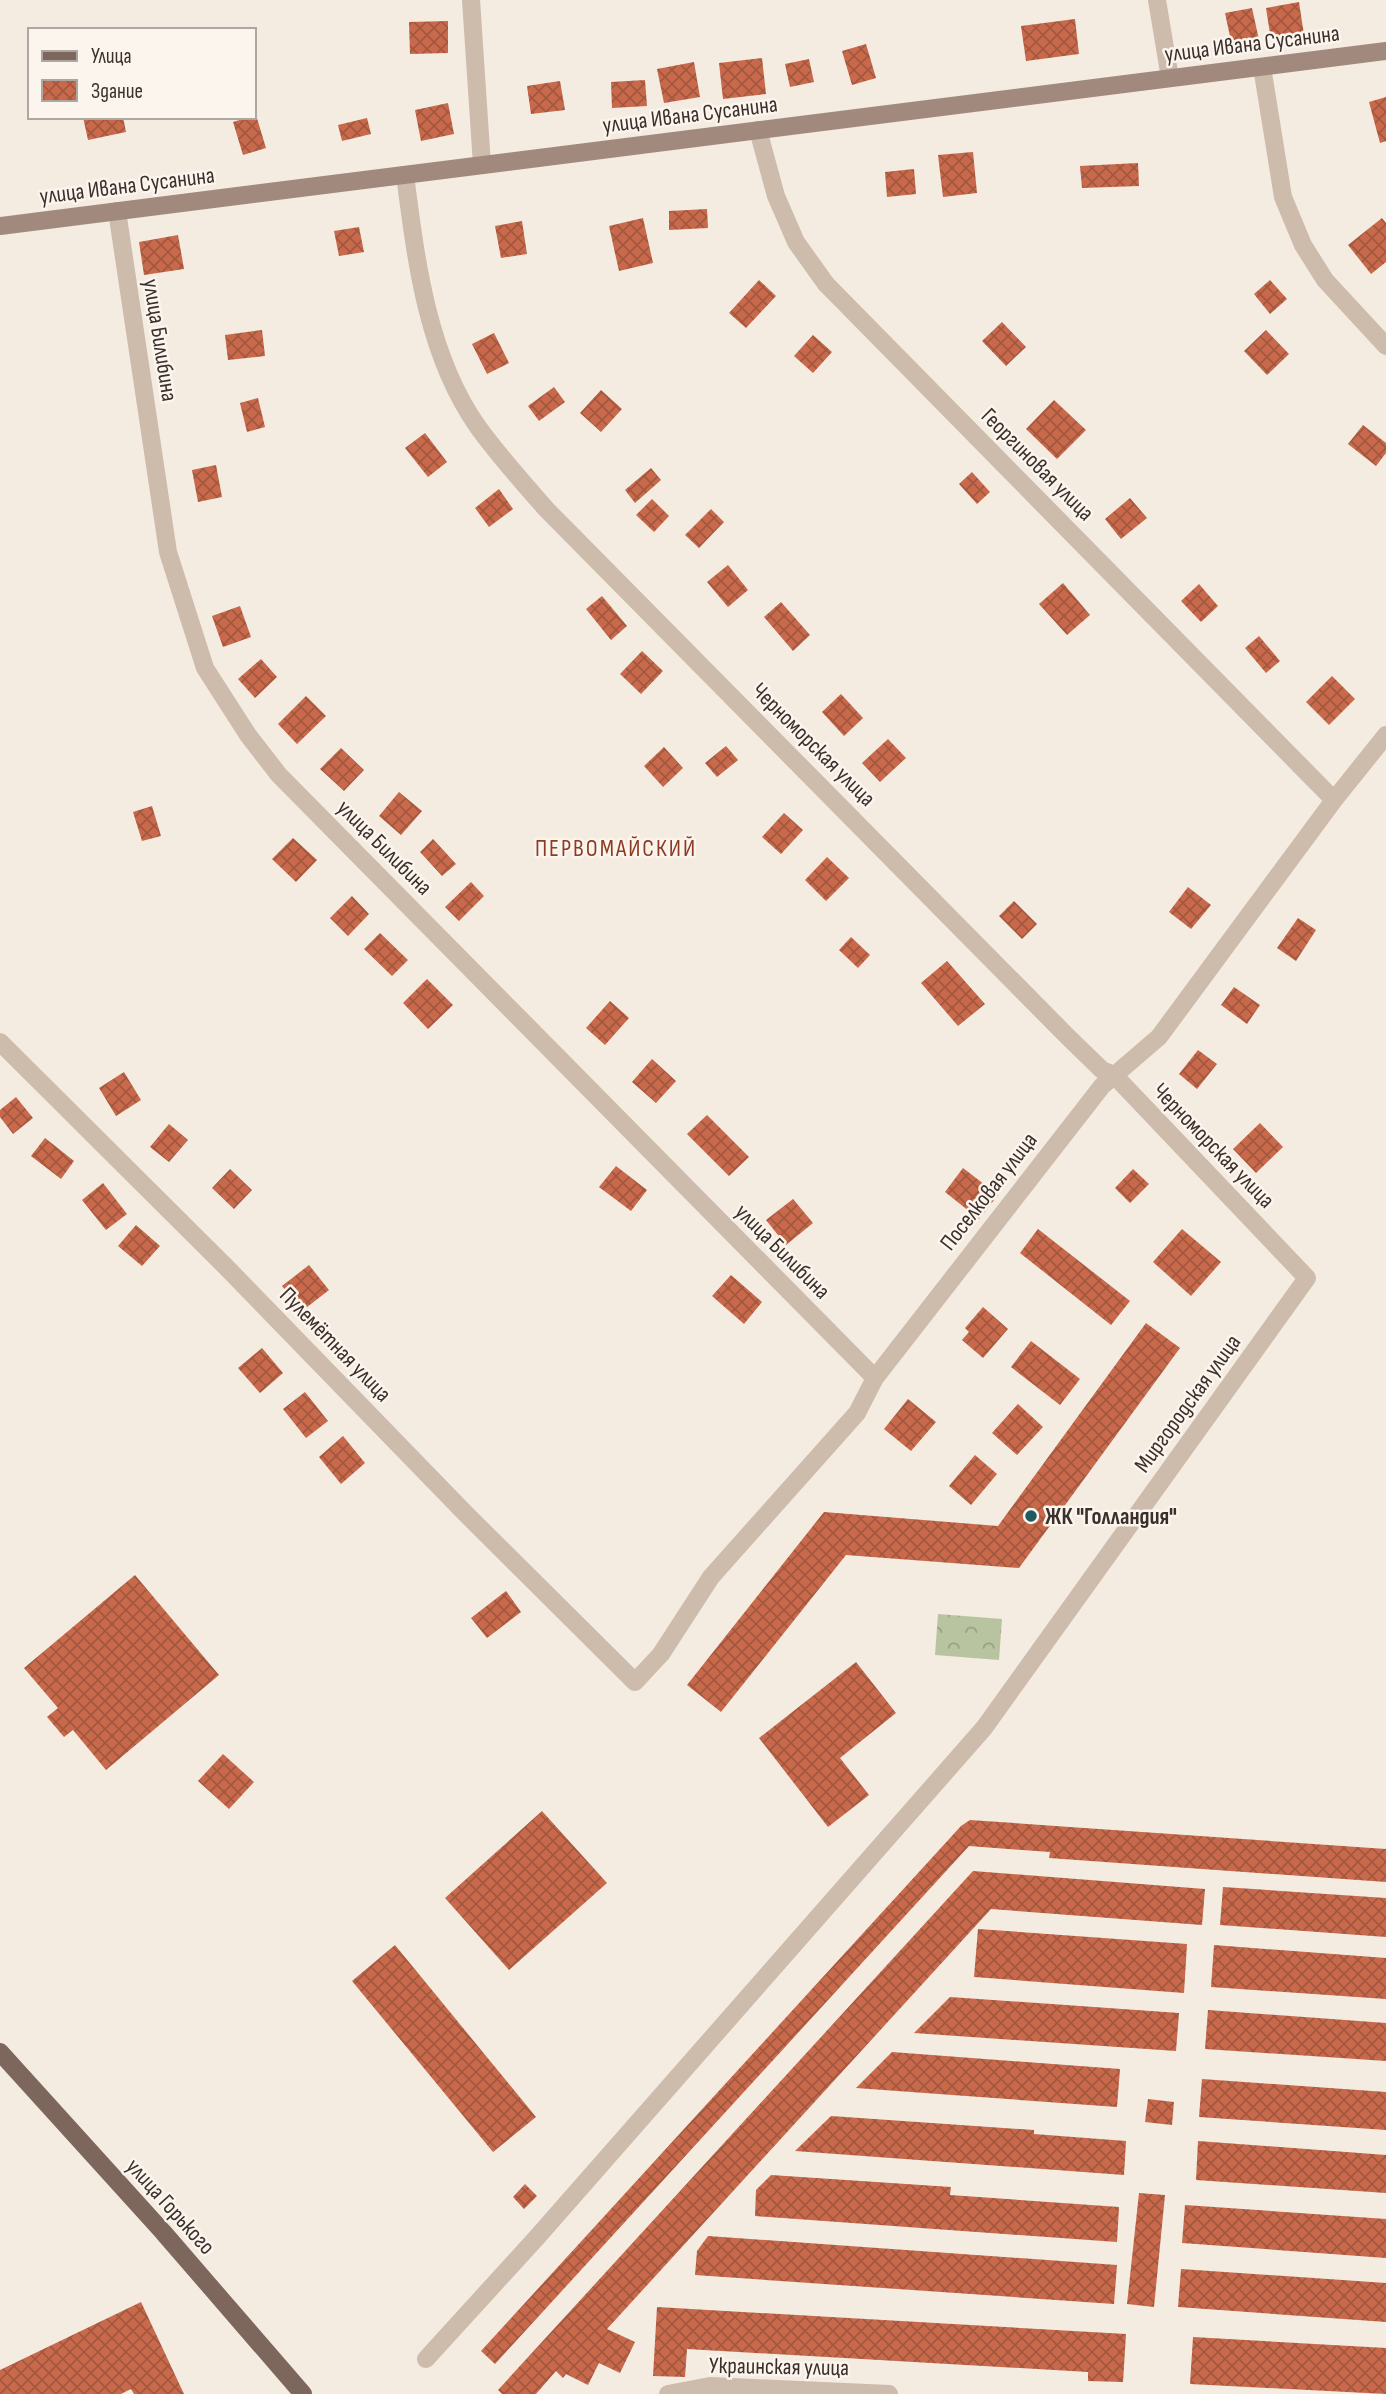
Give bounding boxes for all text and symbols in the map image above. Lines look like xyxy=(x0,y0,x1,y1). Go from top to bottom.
street label: улица Ивана Сусанина xyxy=(1163,19,1341,69)
legend xyxy=(28,28,256,119)
text: Улица xyxy=(91,44,132,69)
text: Здание xyxy=(91,79,143,104)
street label: улица Ивана Сусанина xyxy=(601,90,779,140)
street label: улица Ивана Сусанина xyxy=(38,161,216,211)
street label: улица Билибина xyxy=(137,277,183,403)
street label: Георгиновая улица xyxy=(975,402,1100,527)
street label: Черноморская улица xyxy=(746,677,881,812)
street label: улица Билибина xyxy=(331,794,438,901)
district label: ПЕРВОМАЙСКИЙ xyxy=(535,834,697,863)
street label: Черноморская улица xyxy=(1146,1077,1280,1214)
street label: Поселковая улица xyxy=(934,1127,1043,1256)
street label: улица Билибина xyxy=(729,1198,836,1305)
street label: Пулемётная улица xyxy=(273,1281,397,1408)
street label: Миргородская улица xyxy=(1128,1329,1247,1478)
place label: ЖК "Голландия" xyxy=(1045,1503,1177,1531)
marker: ЖК "Голландия" xyxy=(1023,1508,1039,1524)
street label: улица Горького xyxy=(120,2153,221,2260)
street label: Украинская улица xyxy=(709,2352,849,2382)

